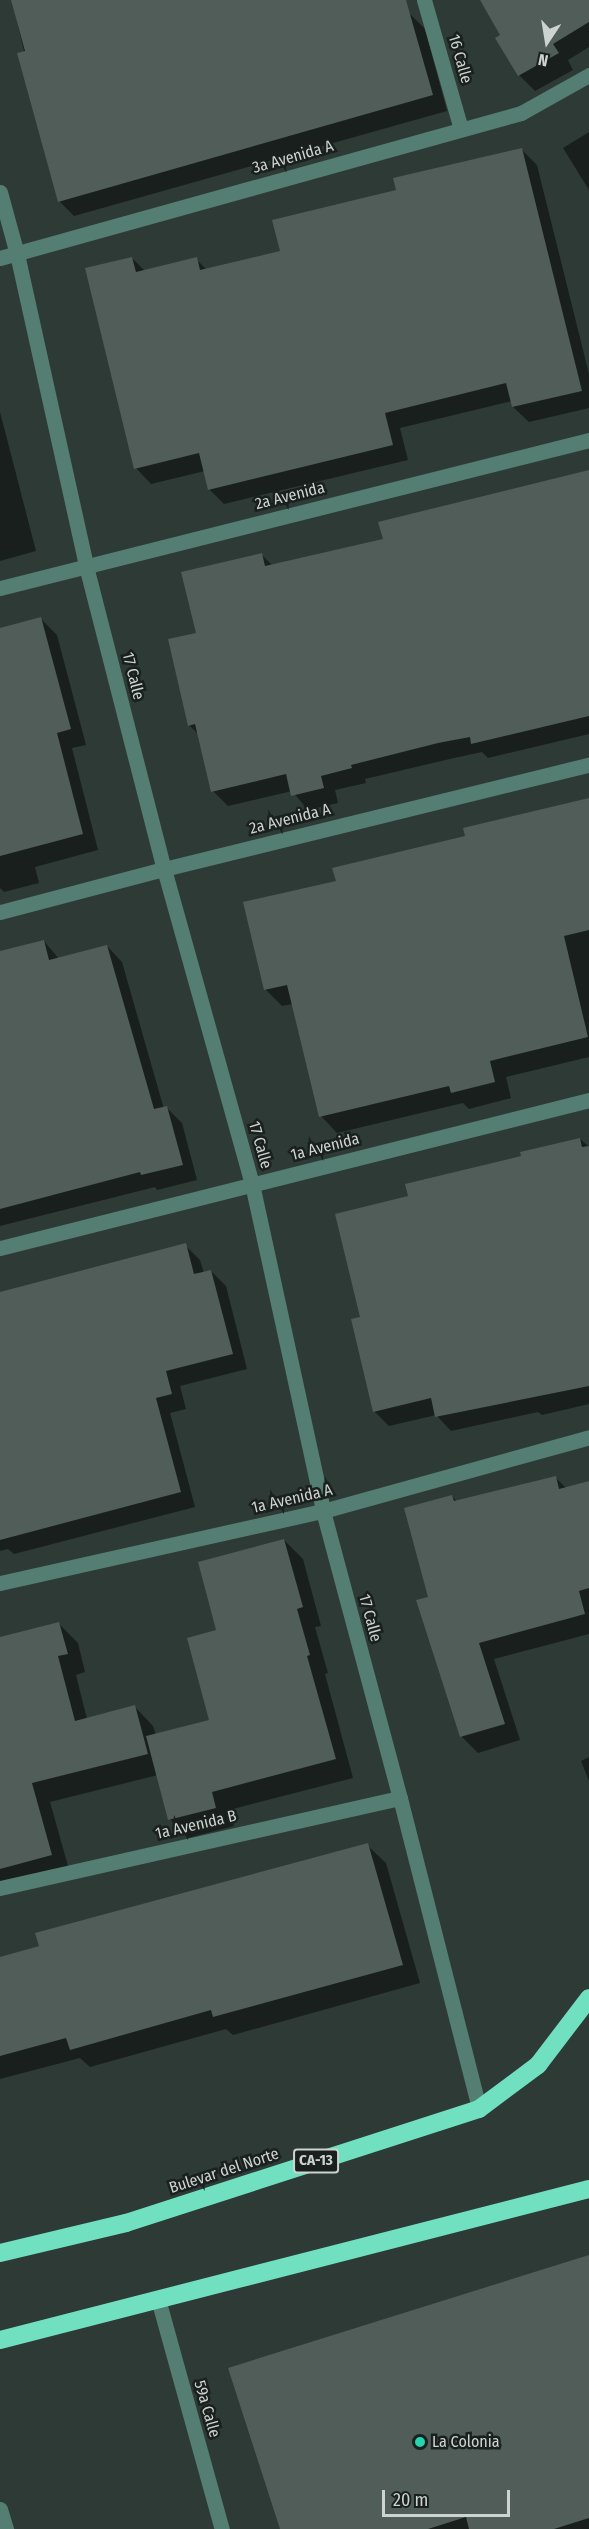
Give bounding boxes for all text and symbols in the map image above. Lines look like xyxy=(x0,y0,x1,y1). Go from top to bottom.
north arrow xyxy=(517,12,577,72)
street label: 16 Calle xyxy=(444,32,476,86)
text: N xyxy=(536,50,550,70)
street label: 3a Avenida A xyxy=(250,136,336,178)
street label: 2a Avenida xyxy=(253,478,327,514)
street label: 17 Calle xyxy=(118,650,148,702)
street label: 2a Avenida A xyxy=(247,800,333,838)
street label: 17 Calle xyxy=(244,1119,276,1171)
street label: 1a Avenida xyxy=(289,1129,361,1165)
street label: 1a Avenida A xyxy=(250,1480,334,1518)
street label: 17 Calle xyxy=(354,1592,386,1644)
street label: 1a Avenida B xyxy=(154,1806,238,1844)
street label: Bulevar del Norte xyxy=(167,2144,281,2198)
road number: CA-13 xyxy=(292,2149,340,2173)
street label: 59a Calle xyxy=(190,2378,224,2440)
place label: La Colonia xyxy=(432,2432,500,2452)
marker: La Colonia xyxy=(413,2435,427,2449)
scale bar xyxy=(385,2478,512,2516)
text: 20 m xyxy=(393,2489,428,2511)

